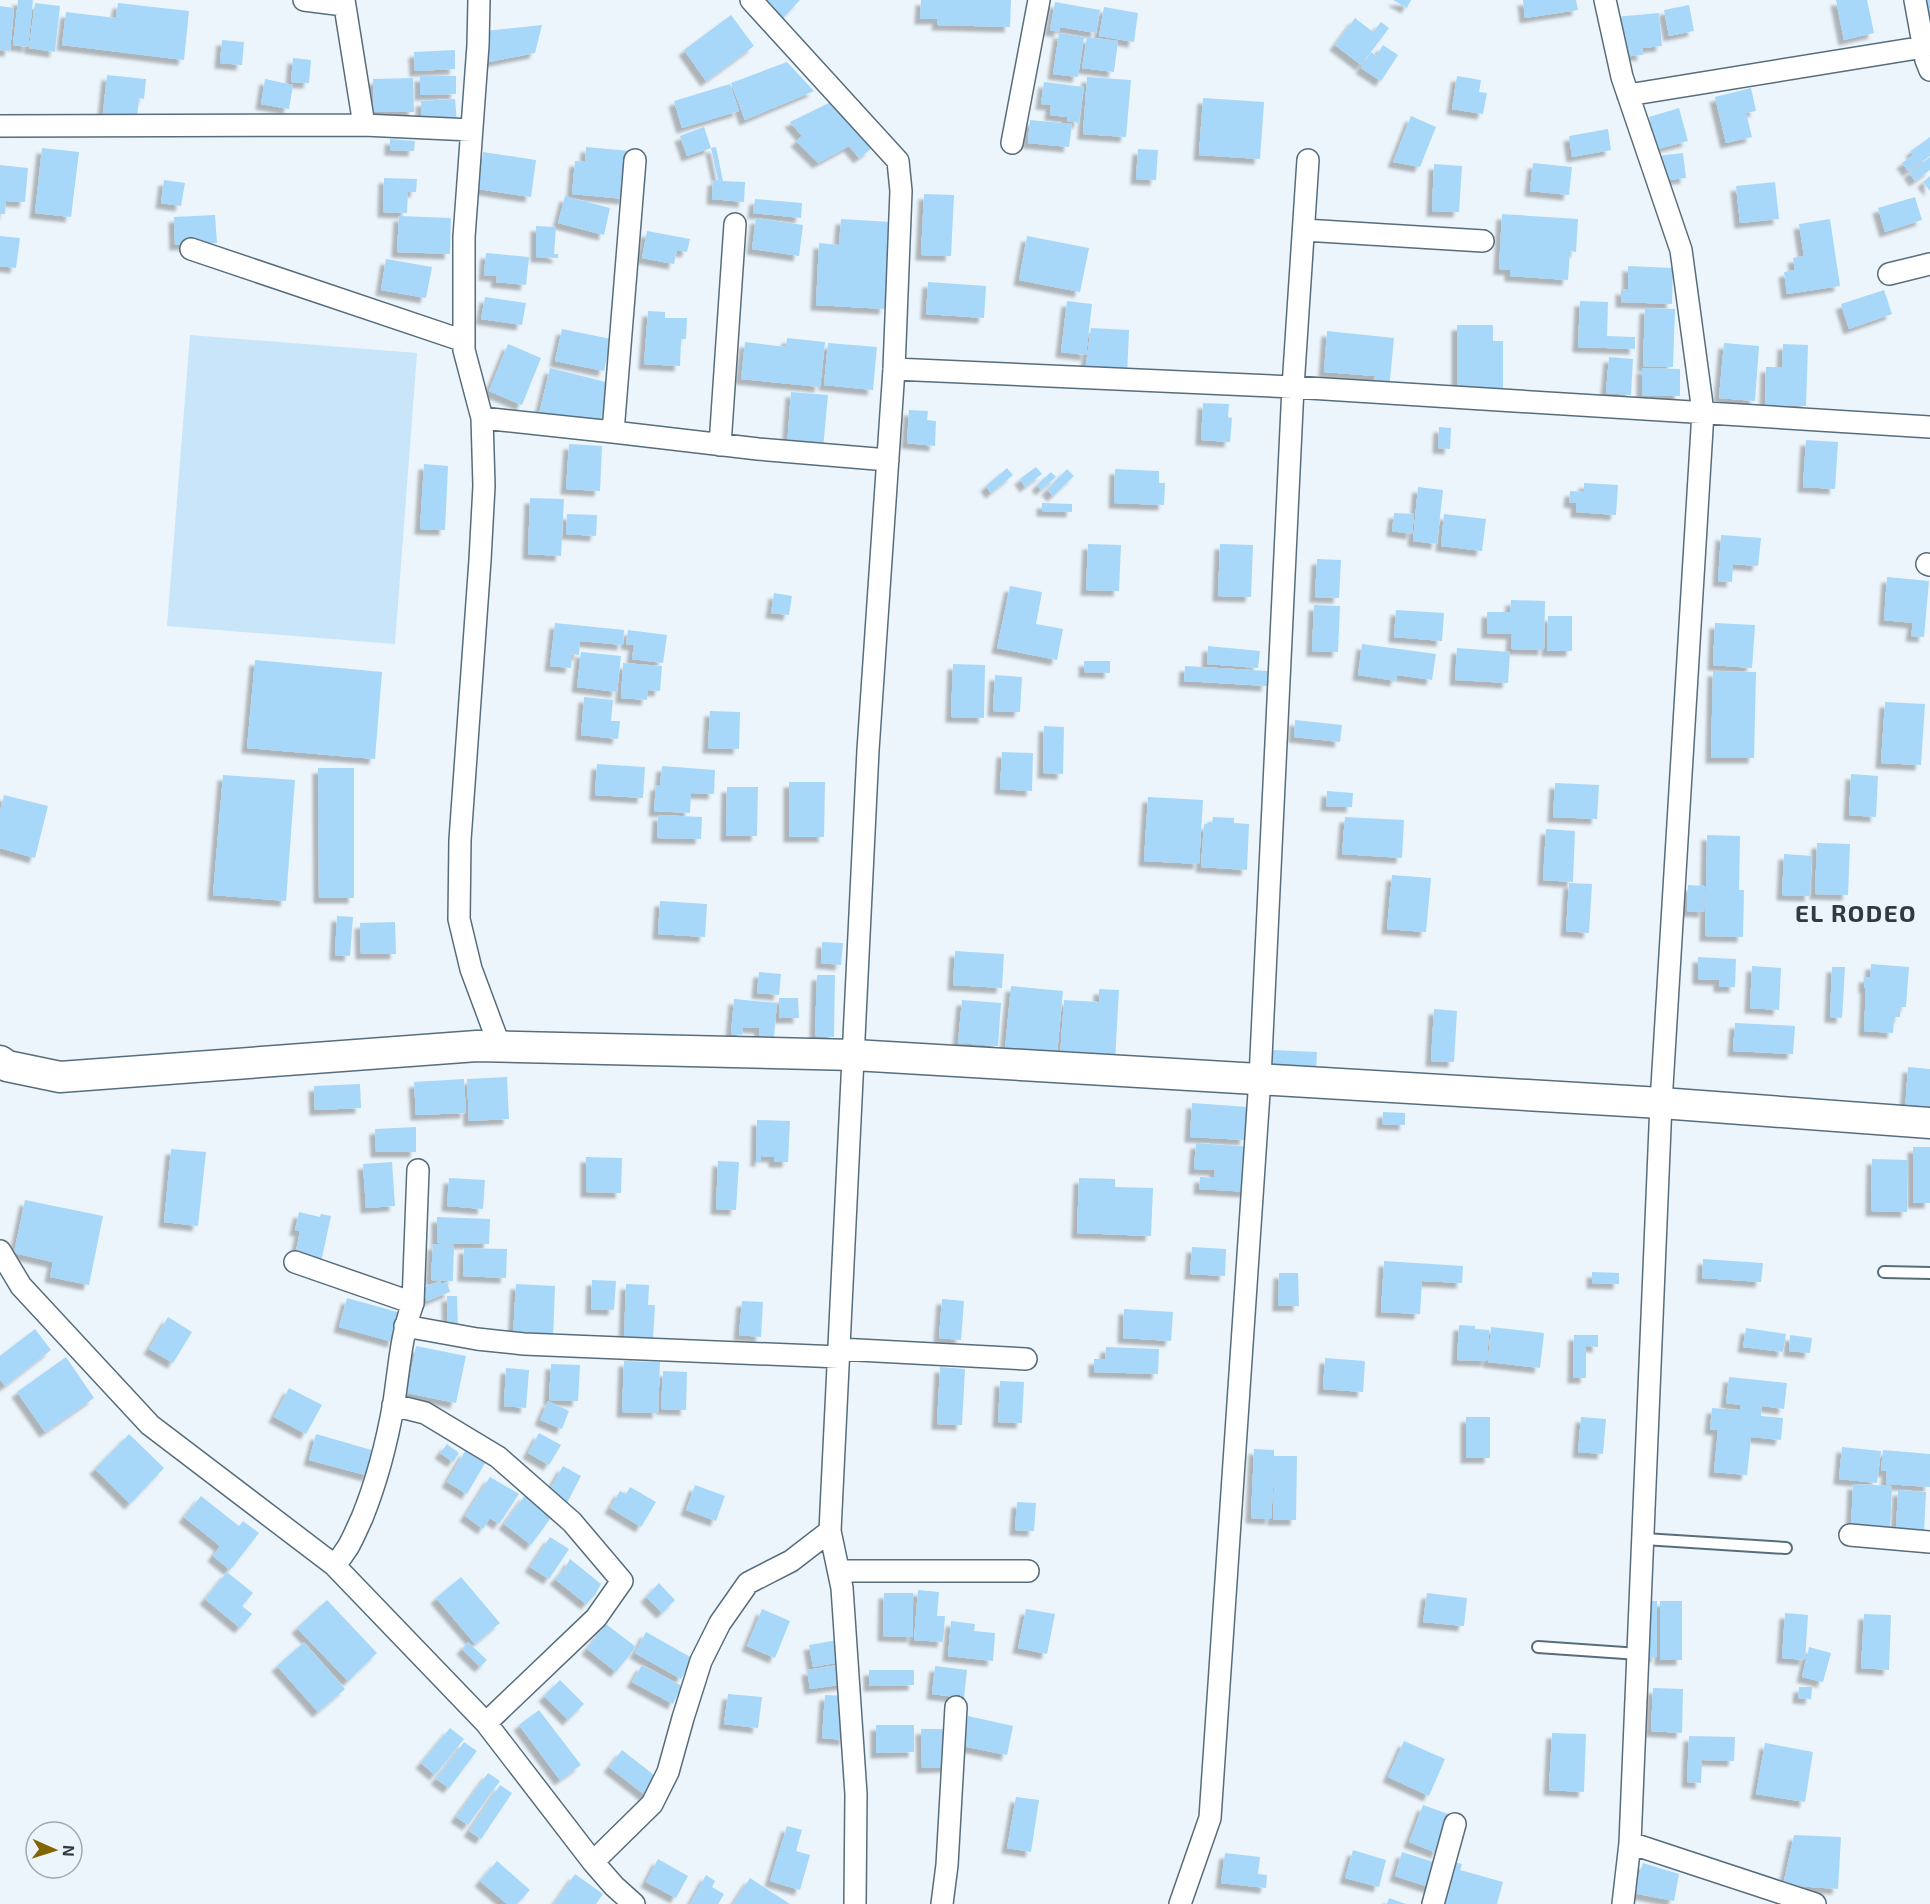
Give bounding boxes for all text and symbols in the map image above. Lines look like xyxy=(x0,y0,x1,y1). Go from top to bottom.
district label: EL RODEO xyxy=(1795,898,1917,927)
north arrow xyxy=(24,1820,84,1880)
text: N xyxy=(60,1845,79,1857)

